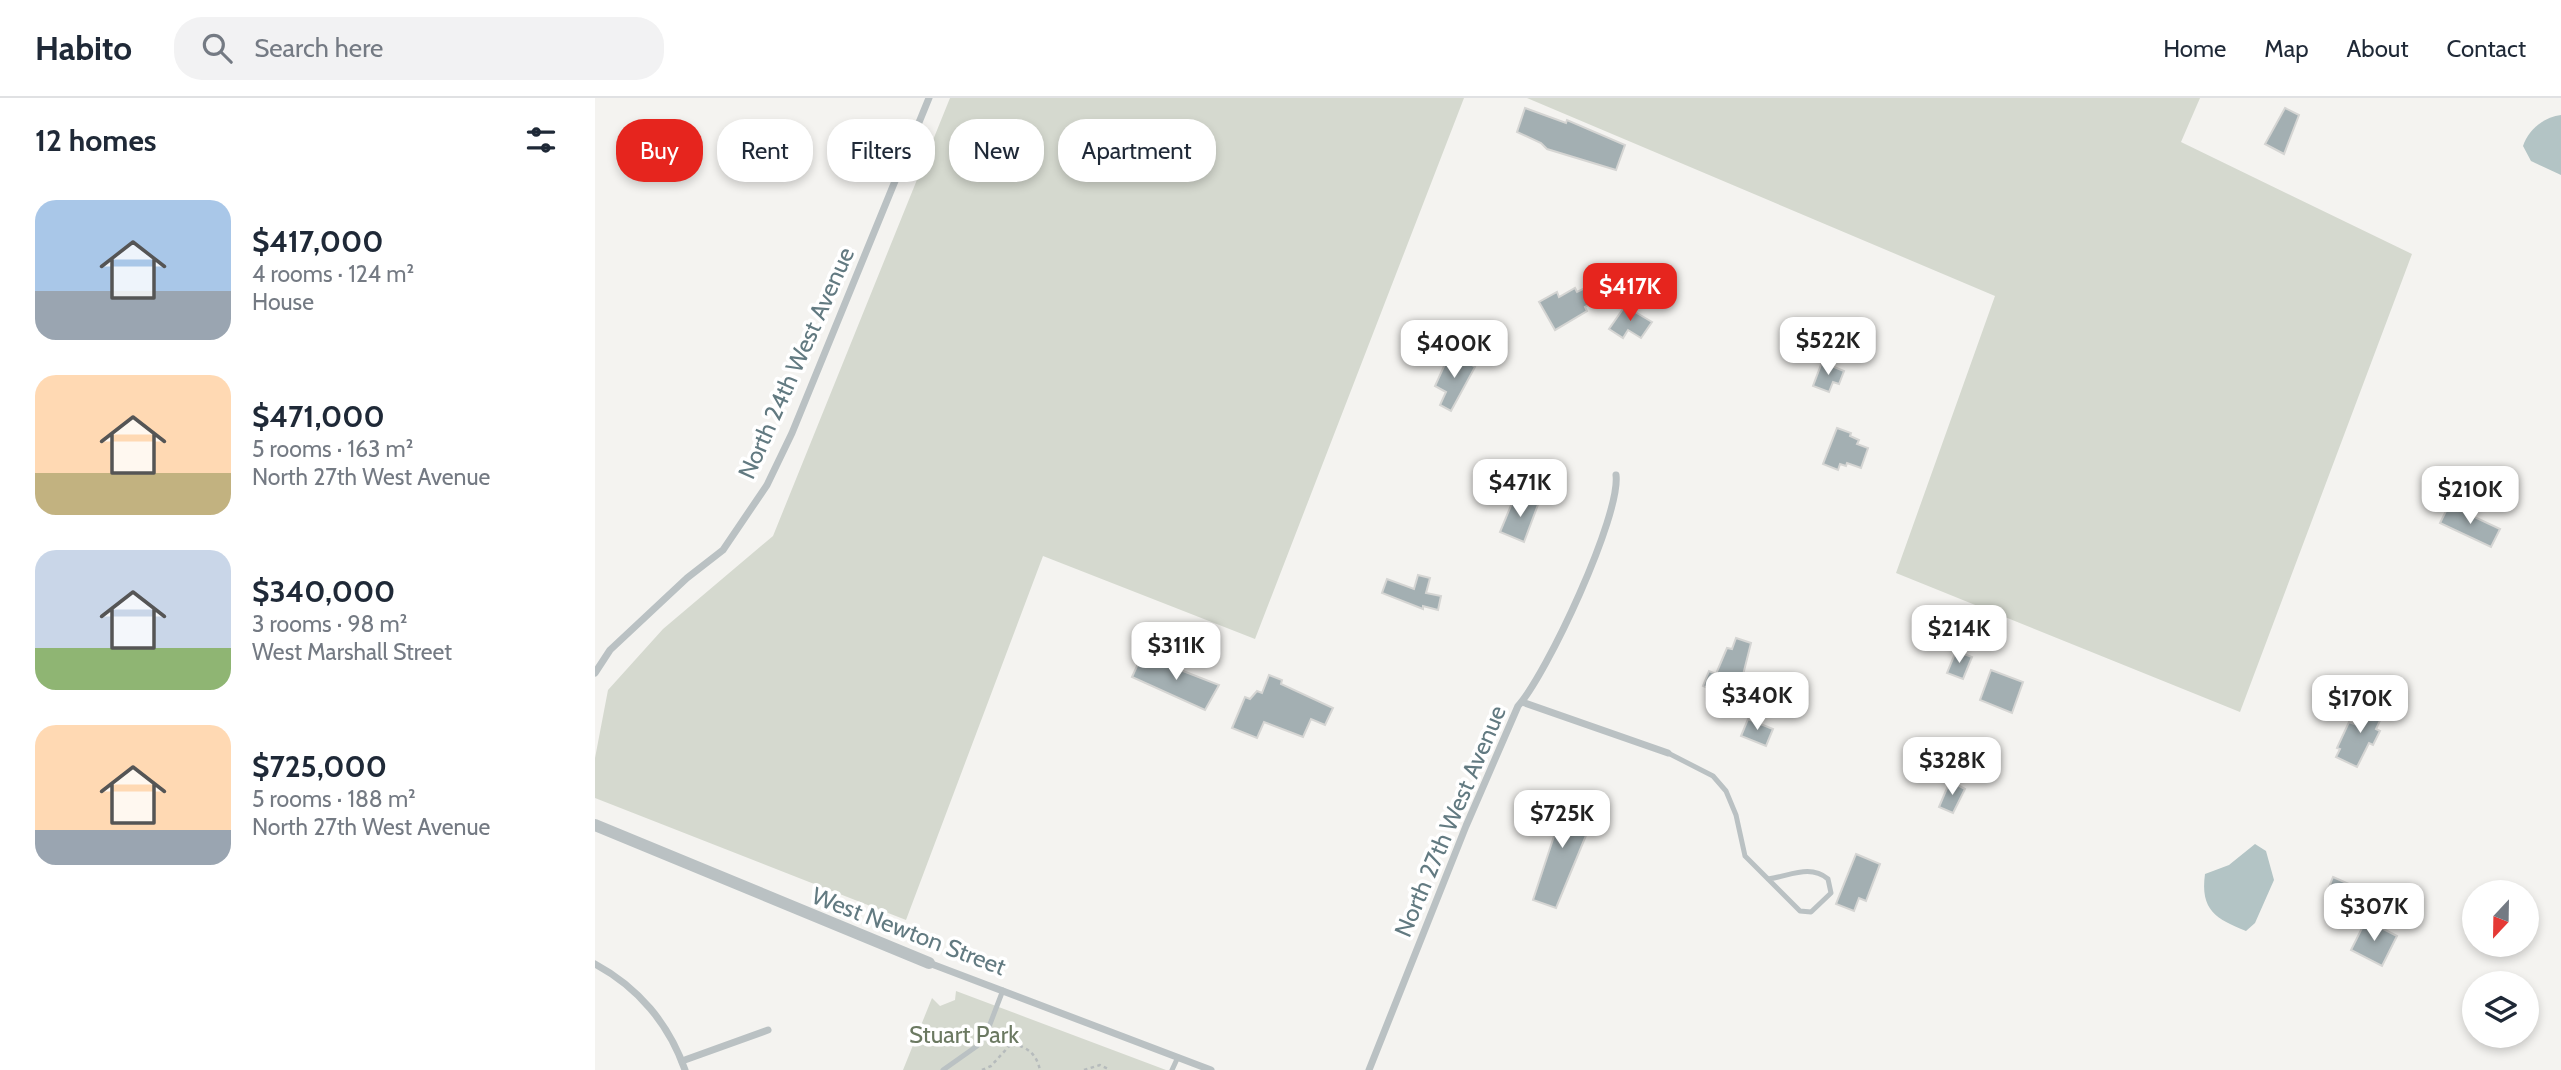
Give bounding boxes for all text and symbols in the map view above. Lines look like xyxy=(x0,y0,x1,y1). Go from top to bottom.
search box xyxy=(174,17,664,80)
text: Habito xyxy=(35,28,132,68)
icon: search xyxy=(198,29,236,67)
text: Search here xyxy=(254,32,383,64)
text: Home xyxy=(2163,34,2226,63)
text: Map xyxy=(2264,34,2309,63)
text: About xyxy=(2347,34,2409,63)
text: Contact xyxy=(2447,34,2526,63)
chip: Buy xyxy=(616,119,703,182)
chip: Rent xyxy=(717,119,813,182)
chip: Filters xyxy=(827,119,935,182)
chip: New xyxy=(949,119,1044,182)
chip: Apartment xyxy=(1058,119,1216,182)
icon: filters xyxy=(522,121,560,159)
text: 12 homes xyxy=(35,122,157,159)
text: $417,000 xyxy=(252,223,383,260)
icon: home xyxy=(91,228,175,312)
street label: North 24th West Avenue xyxy=(732,243,860,483)
text: 4 rooms · 124 m² xyxy=(252,260,414,288)
pin: $417K xyxy=(1581,264,1679,323)
text: $417K xyxy=(1599,272,1661,300)
text: House xyxy=(252,288,314,316)
pin: $522K xyxy=(1779,317,1877,377)
pin: $400K xyxy=(1405,320,1503,380)
text: $522K xyxy=(1796,326,1860,354)
text: $400K xyxy=(1417,329,1491,357)
text: $471,000 xyxy=(252,398,385,435)
icon: home xyxy=(91,403,175,487)
text: 5 rooms · 163 m² xyxy=(252,435,413,463)
pin: $471K xyxy=(1471,460,1569,519)
text: North 27th West Avenue xyxy=(252,463,490,491)
pin: $210K xyxy=(2421,466,2519,526)
text: $471K xyxy=(1489,468,1551,496)
text: $210K xyxy=(2438,475,2502,503)
text: $340,000 xyxy=(252,573,395,610)
icon: home xyxy=(91,578,175,662)
pin: $214K xyxy=(1910,606,2008,665)
text: 3 rooms · 98 m² xyxy=(252,610,407,638)
text: $214K xyxy=(1928,614,1990,642)
pin: $311K xyxy=(1127,622,1225,682)
text: $311K xyxy=(1147,631,1205,659)
text: West Marshall Street xyxy=(252,638,452,666)
pin: $340K xyxy=(1708,672,1806,732)
pin: $170K xyxy=(2311,676,2409,735)
text: $340K xyxy=(1722,681,1792,709)
text: $170K xyxy=(2328,684,2392,712)
street label: North 27th West Avenue xyxy=(1388,701,1512,941)
pin: $328K xyxy=(1903,738,2001,797)
text: $328K xyxy=(1919,746,1985,774)
text: $725,000 xyxy=(252,748,387,785)
icon: home xyxy=(91,753,175,837)
text: 5 rooms · 188 m² xyxy=(252,785,416,813)
pin: $725K xyxy=(1513,790,1611,850)
text: $725K xyxy=(1530,799,1594,827)
text: North 27th West Avenue xyxy=(252,813,490,841)
north arrow xyxy=(2462,880,2539,957)
map controls xyxy=(2462,880,2539,1048)
street label: West Newton Street xyxy=(808,881,1010,981)
pin: $307K xyxy=(2325,884,2423,943)
text: $307K xyxy=(2340,892,2408,920)
button: layers xyxy=(2462,971,2539,1048)
park label: Stuart Park xyxy=(909,1020,1019,1049)

